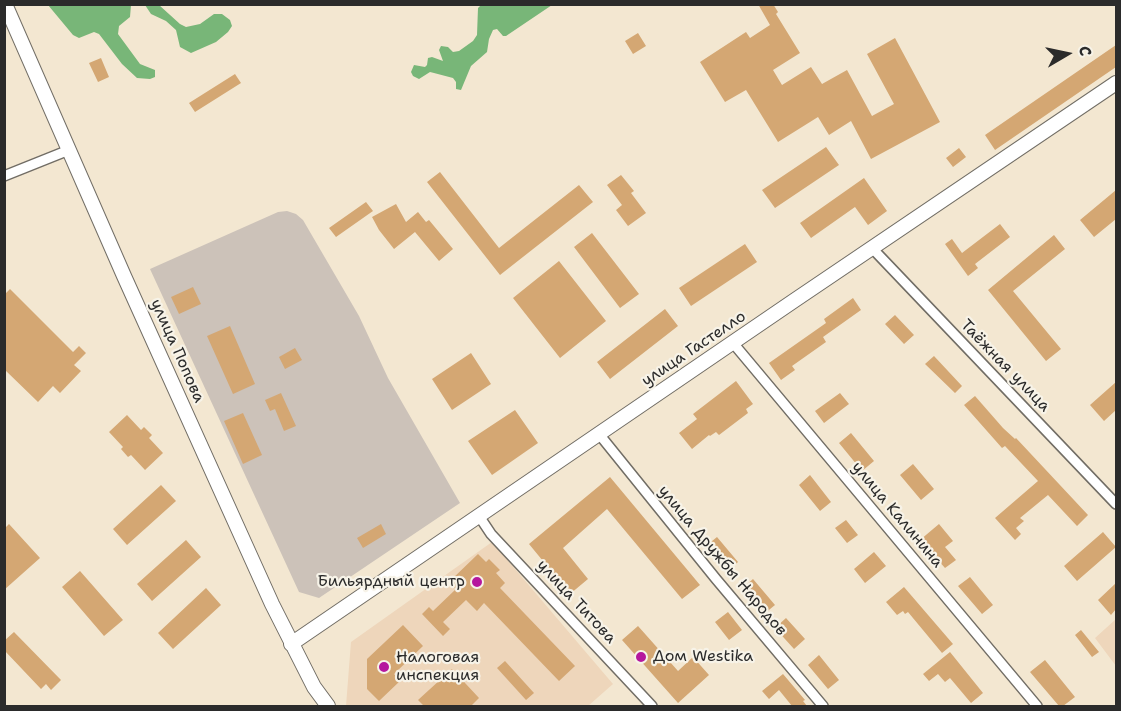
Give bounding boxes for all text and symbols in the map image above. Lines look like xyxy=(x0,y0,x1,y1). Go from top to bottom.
north arrow xyxy=(1037,24,1097,84)
text: С xyxy=(1074,45,1096,58)
street label: улица Попова xyxy=(146,296,208,406)
street label: улица Гастелло xyxy=(638,307,750,391)
street label: Таёжная улица xyxy=(956,316,1054,416)
street label: улица Калинина xyxy=(847,458,947,572)
street label: улица Дружбы Народов xyxy=(654,482,790,640)
street label: улица Титова xyxy=(532,556,620,648)
place label: Бильярдный центр xyxy=(317,572,465,592)
marker: Бильярдный центр xyxy=(470,575,484,589)
place label: Дом Westika xyxy=(653,647,753,667)
place label: Налоговая инспекция xyxy=(396,648,479,686)
marker: Дом Westika xyxy=(634,650,648,664)
marker: Налоговая инспекция xyxy=(377,660,391,674)

